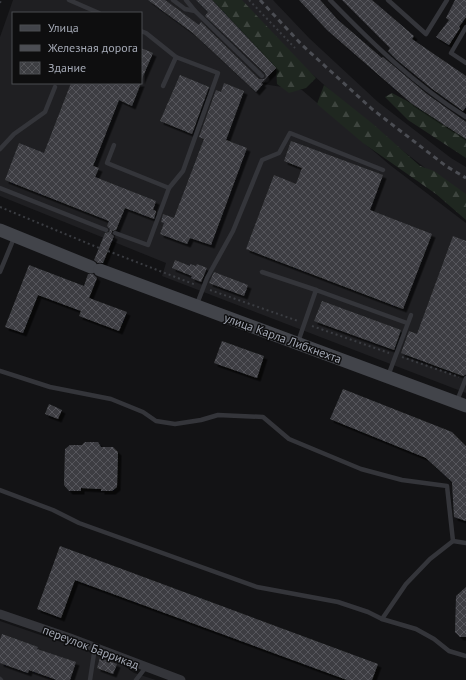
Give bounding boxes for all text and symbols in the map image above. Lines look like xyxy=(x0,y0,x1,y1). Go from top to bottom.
legend xyxy=(12,12,142,84)
text: Улица xyxy=(48,20,79,35)
text: Железная дорога xyxy=(47,40,138,55)
text: Здание xyxy=(48,60,86,75)
street label: улица Карла Либкнехта xyxy=(222,310,344,366)
street label: переулок Баррикад xyxy=(41,622,142,672)

